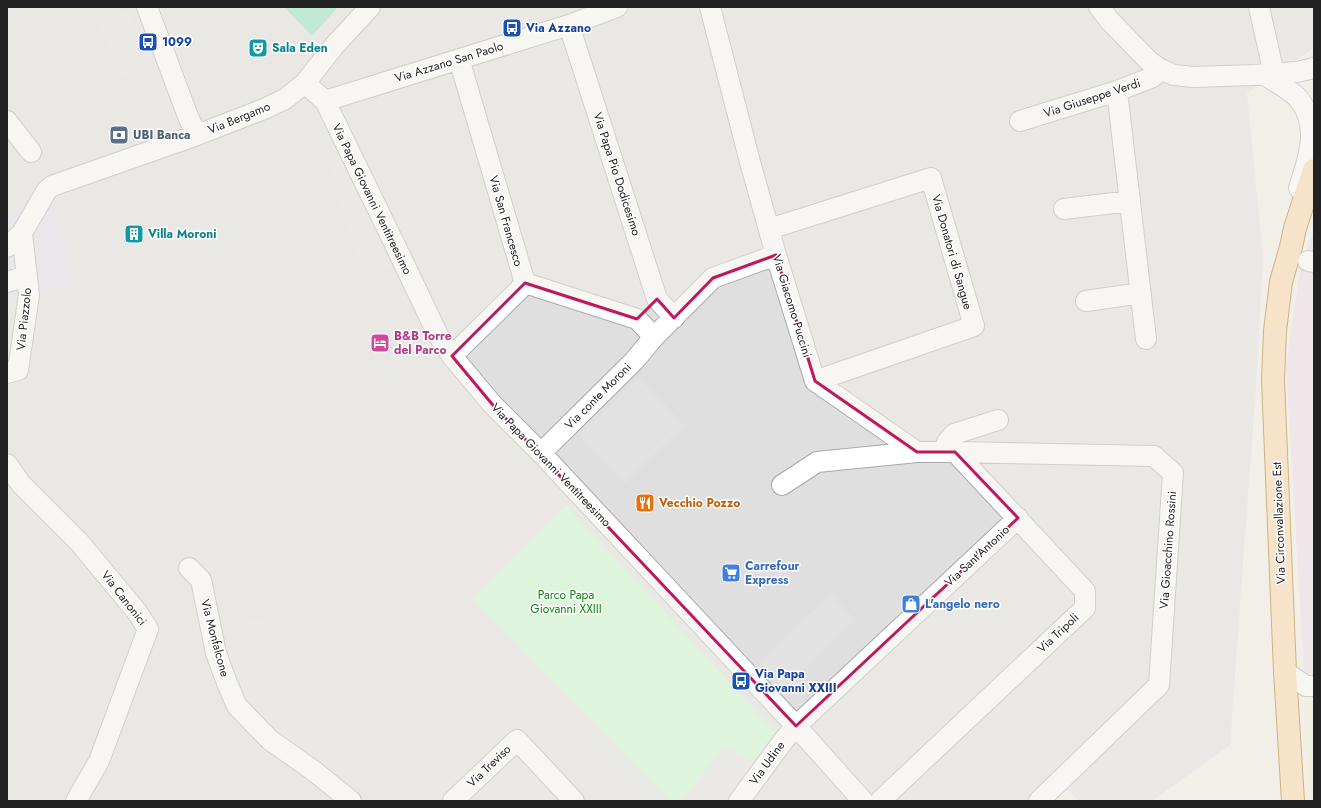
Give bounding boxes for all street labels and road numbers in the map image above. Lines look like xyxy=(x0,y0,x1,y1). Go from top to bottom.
street label: Via Azzano San Paolo xyxy=(392,37,506,87)
street label: Via Giuseppe Verdi xyxy=(1041,74,1143,122)
street label: Via Bergamo xyxy=(205,97,273,139)
street label: Via Papa Pio Dodicesimo xyxy=(589,110,646,239)
street label: Via Papa Giovanni Ventitreesimo xyxy=(327,120,417,278)
street label: Via San Francesco xyxy=(484,174,528,269)
street label: Via Donatori di Sangue xyxy=(927,192,977,312)
street label: Via Giacomo Puccini xyxy=(768,252,816,360)
street label: Via Piazzolo xyxy=(12,286,36,351)
street label: Via conte Moroni xyxy=(561,359,635,433)
street label: Via Papa Giovanni Ventitreesimo xyxy=(487,399,616,531)
street label: Via Circonvallazione Est xyxy=(1268,462,1290,584)
street label: Via Gioacchino Rossini xyxy=(1155,491,1181,609)
street label: Via Sant'Antonio xyxy=(940,521,1014,591)
street label: Via Canonici xyxy=(97,567,151,629)
street label: Via Monfalcone xyxy=(196,597,234,679)
street label: Via Tripoli xyxy=(1033,609,1083,657)
street label: Via Udine xyxy=(745,737,789,789)
street label: Via Treviso xyxy=(463,740,515,791)

